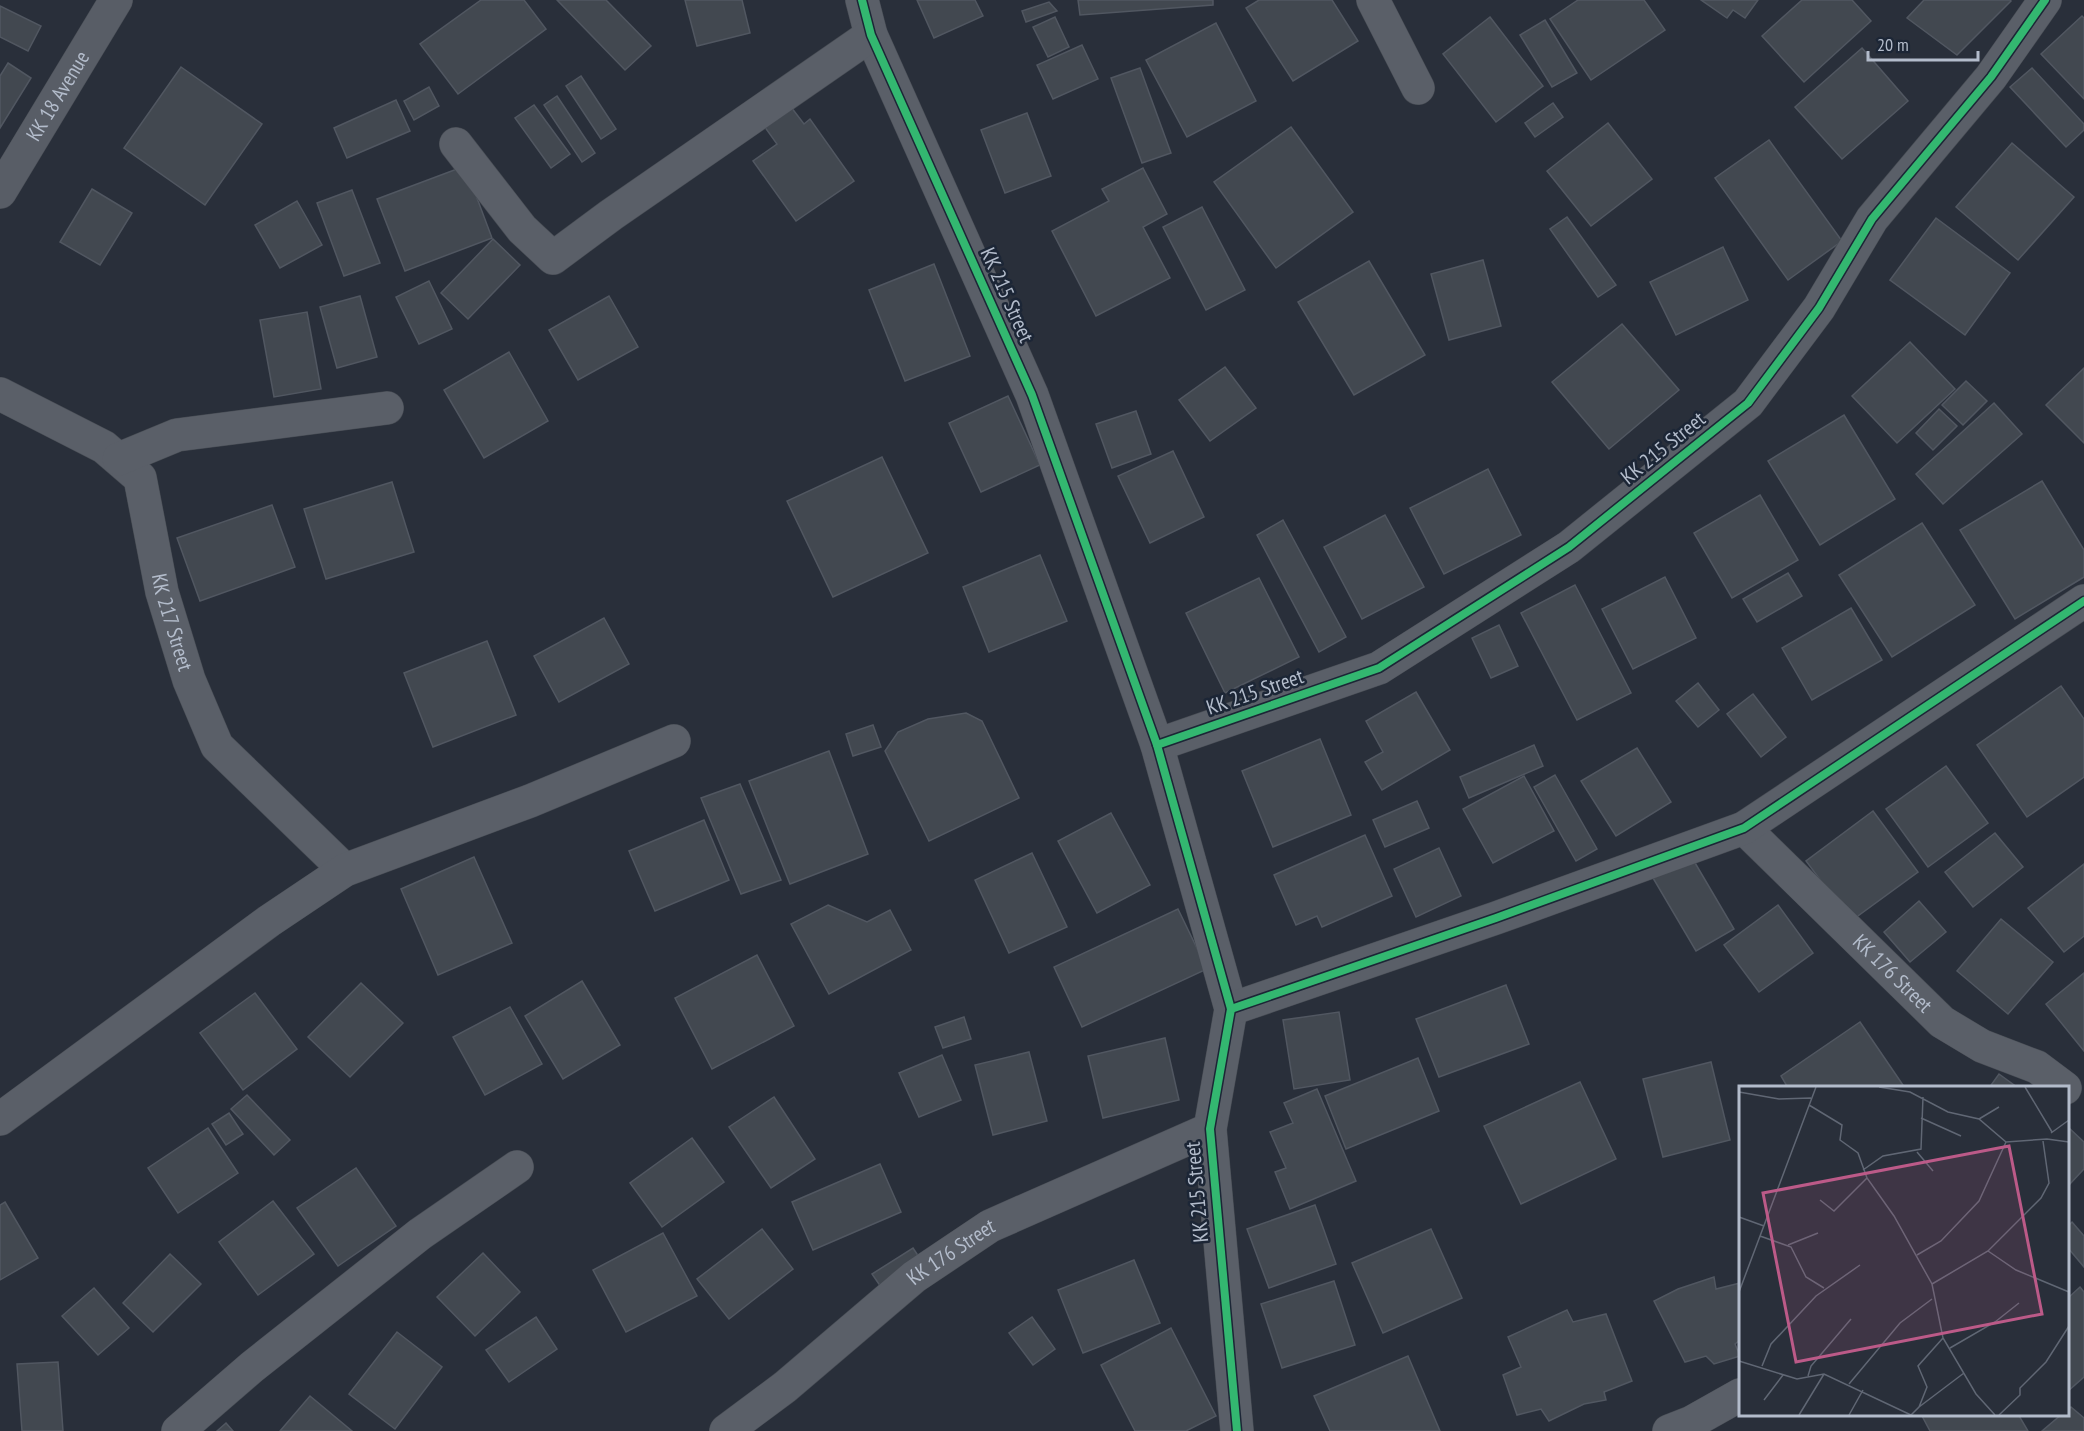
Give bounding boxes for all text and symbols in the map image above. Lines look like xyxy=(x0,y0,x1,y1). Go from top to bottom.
scale bar xyxy=(1868,24,1978,62)
text: 20 m xyxy=(1877,33,1909,56)
street label: KK 18 Avenue xyxy=(20,46,95,146)
street label: KK 215 Street xyxy=(975,243,1040,347)
street label: KK 215 Street xyxy=(1615,405,1711,490)
street label: KK 217 Street xyxy=(146,571,199,674)
street label: KK 215 Street xyxy=(1203,662,1307,721)
street label: KK 176 Street xyxy=(1847,928,1939,1018)
inset map xyxy=(1739,1086,2069,1416)
street label: KK 215 Street xyxy=(1179,1140,1214,1243)
street label: KK 176 Street xyxy=(901,1212,999,1291)

